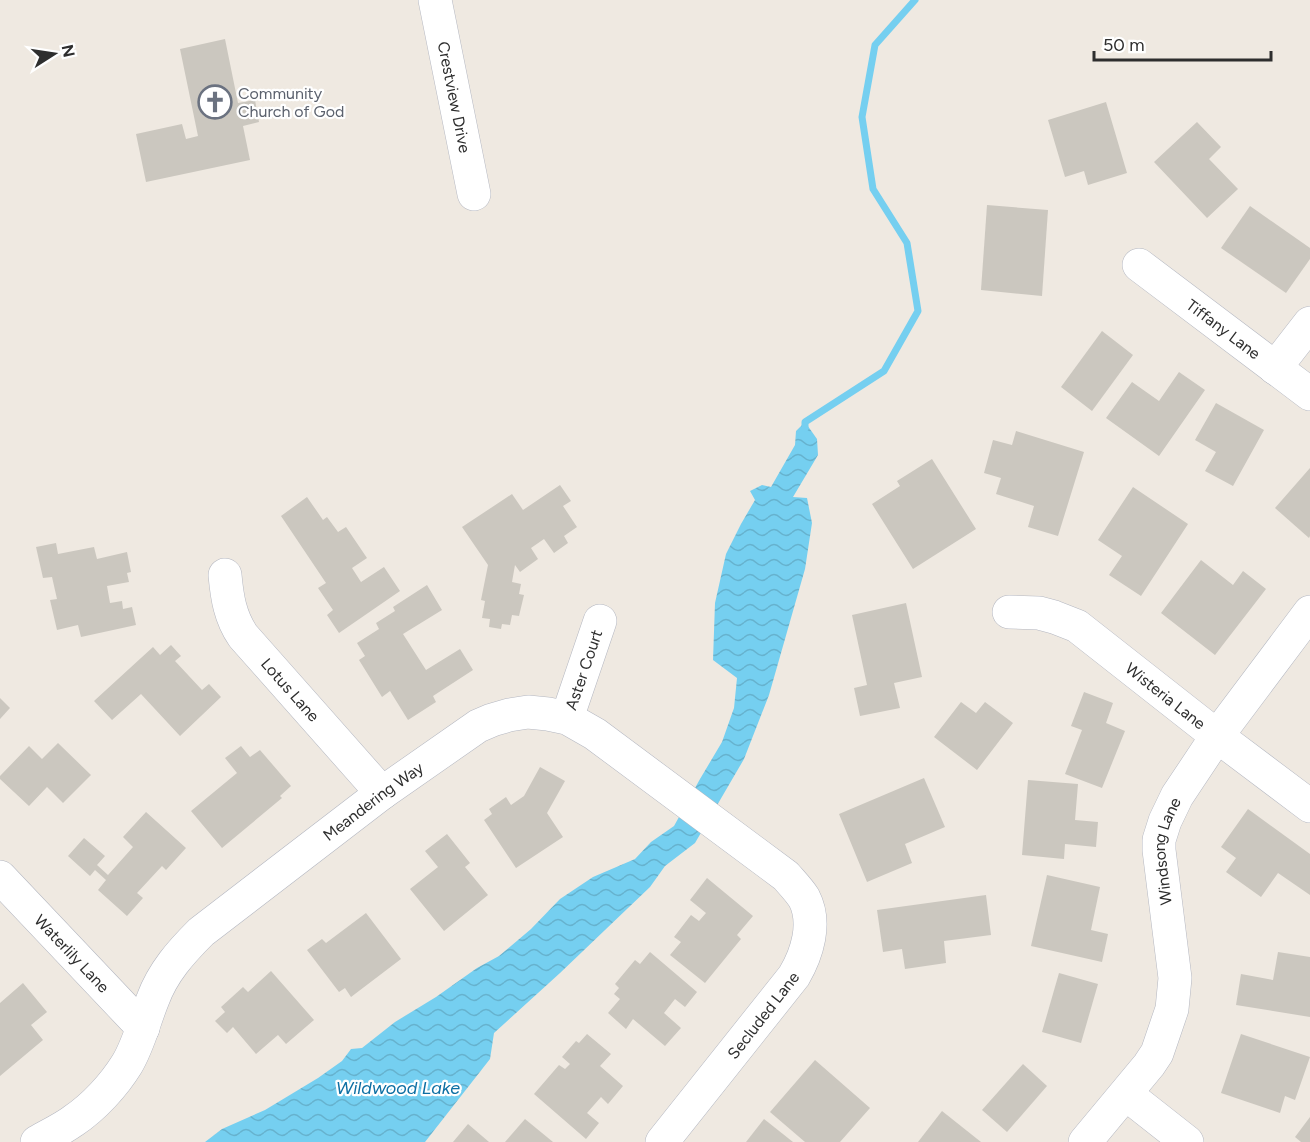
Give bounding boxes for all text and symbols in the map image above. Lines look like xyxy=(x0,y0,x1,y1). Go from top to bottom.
north arrow xyxy=(24,24,84,84)
scale bar xyxy=(1094,24,1271,62)
text: 50 m xyxy=(1103,34,1145,56)
street label: Crestview Drive xyxy=(434,40,475,155)
text: N xyxy=(58,43,79,59)
church icon: Community Church of God xyxy=(197,84,233,120)
place label: Community Church of God xyxy=(238,84,344,121)
street label: Tiffany Lane xyxy=(1183,295,1264,363)
street label: Aster Court xyxy=(561,627,606,713)
street label: Lotus Lane xyxy=(257,654,323,726)
street label: Wisteria Lane xyxy=(1121,659,1209,734)
street label: Meandering Way xyxy=(319,758,428,845)
street label: Windsong Lane xyxy=(1150,794,1185,906)
street label: Waterlily Lane xyxy=(30,911,113,997)
street label: Secluded Lane xyxy=(724,968,803,1063)
water label: Wildwood Lake xyxy=(336,1077,460,1099)

